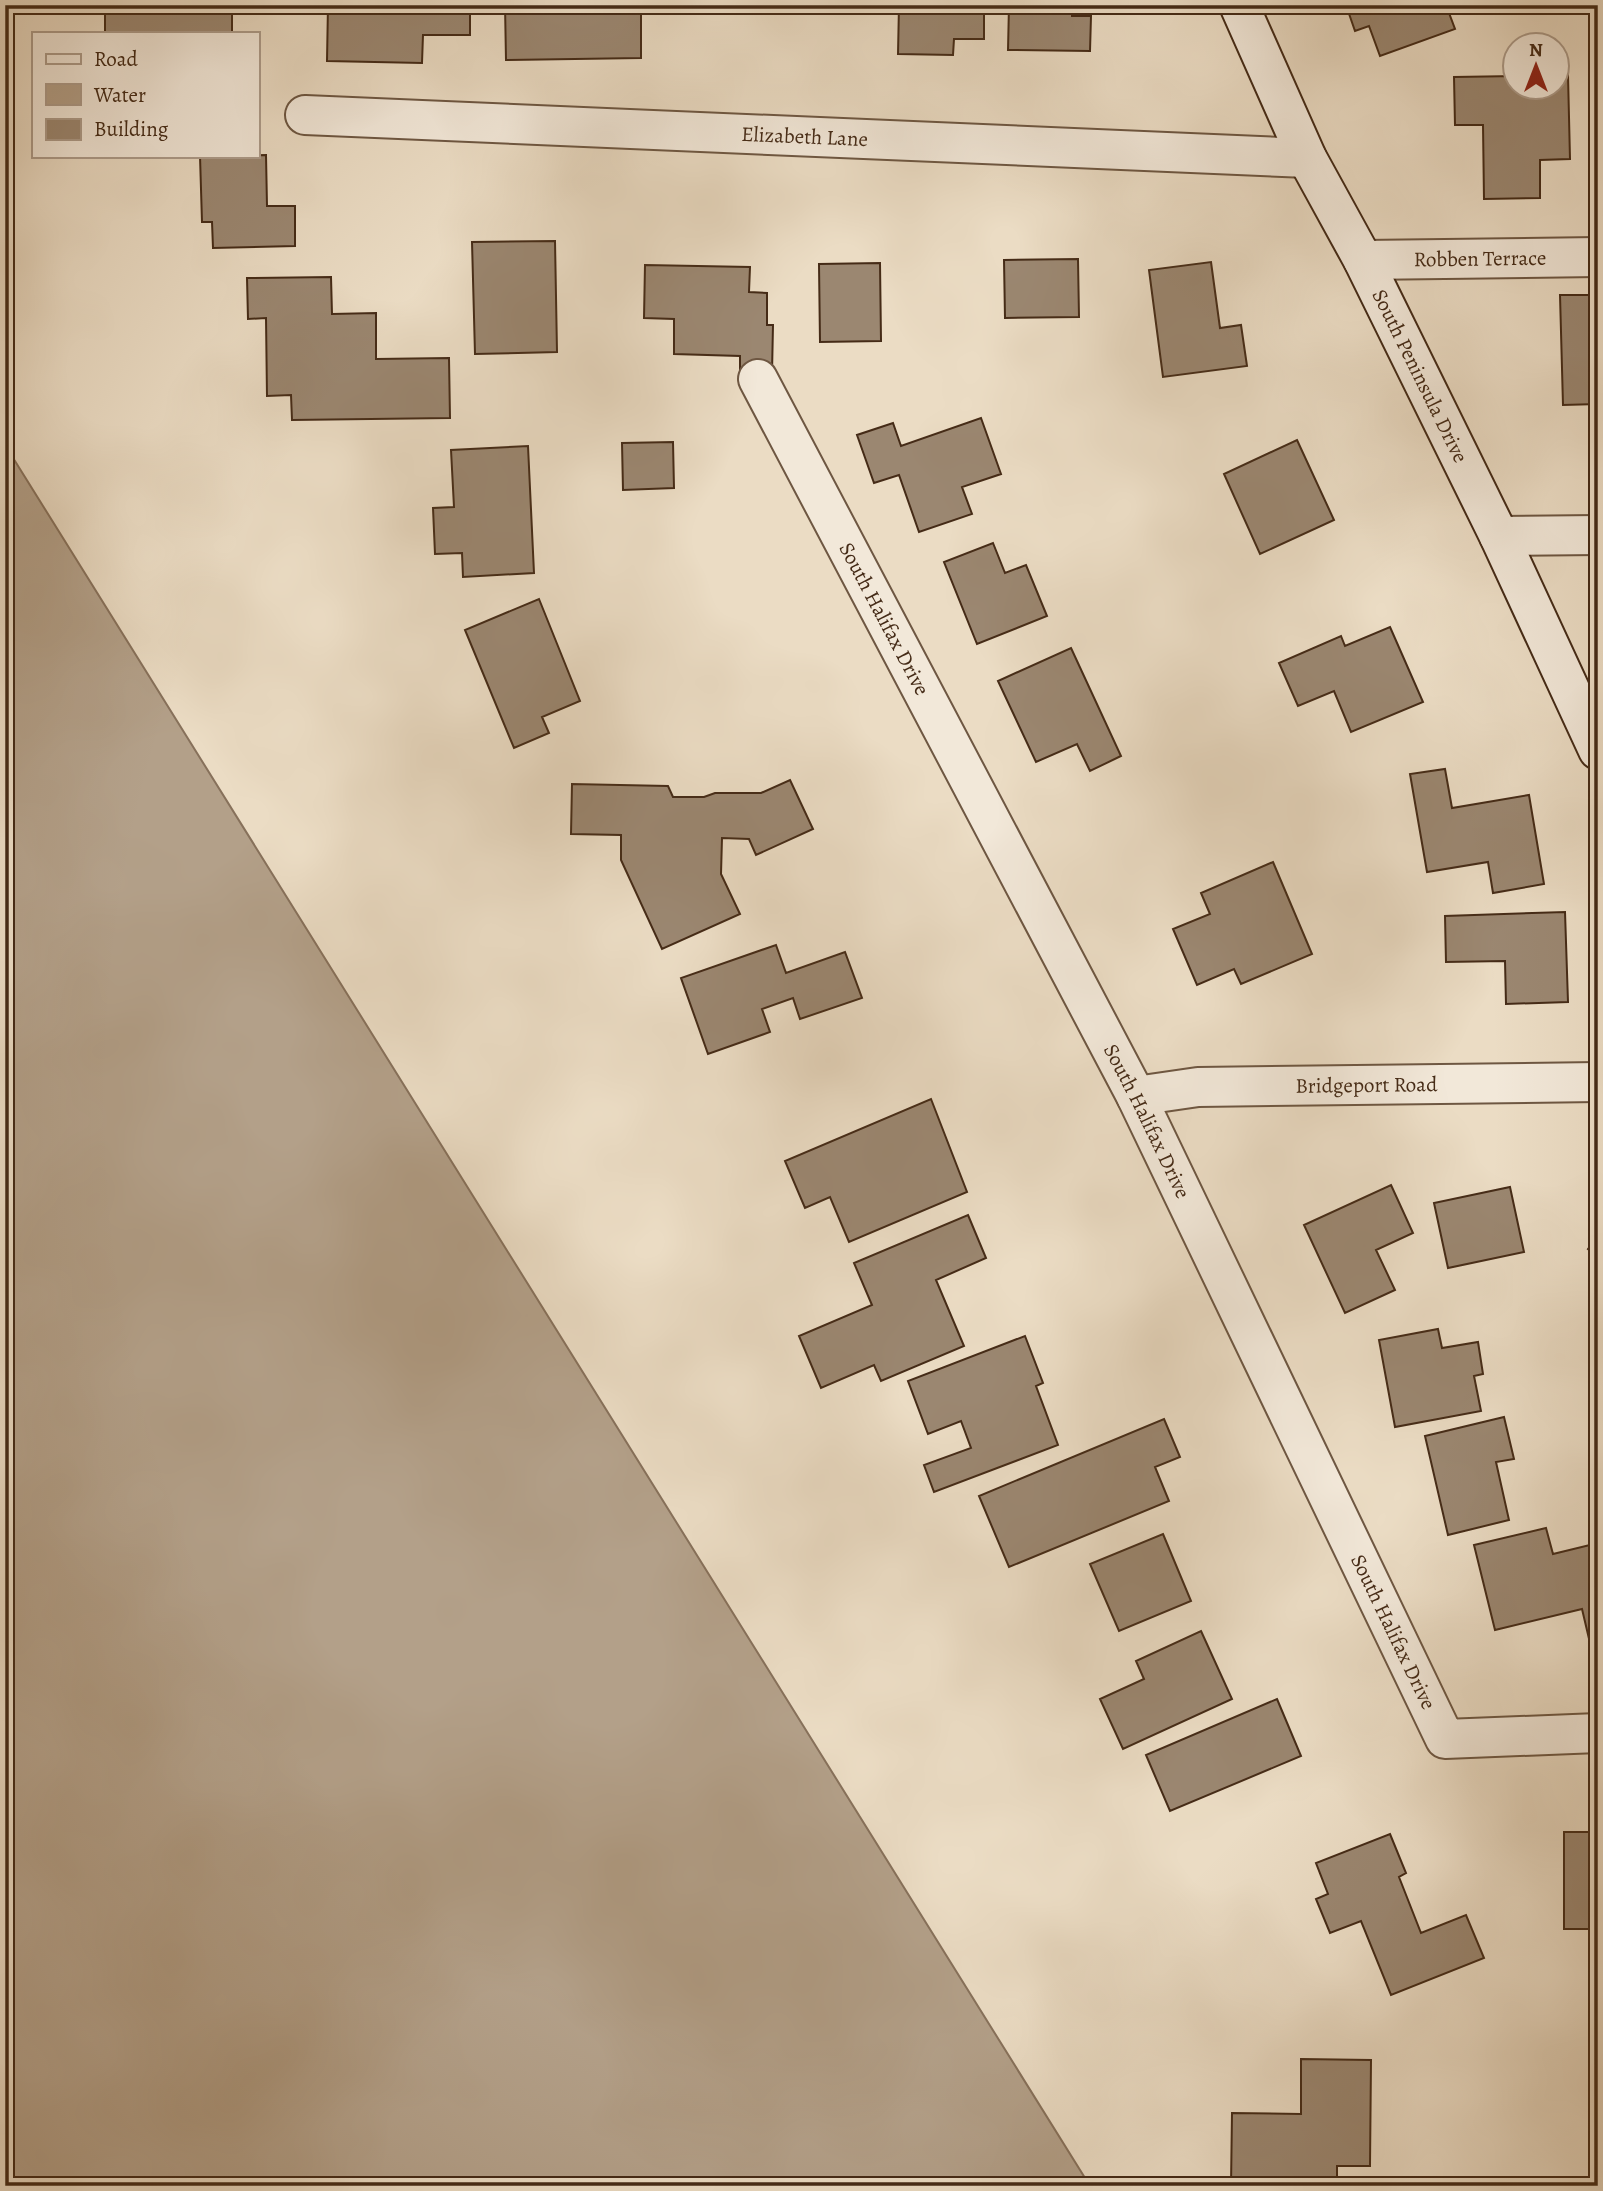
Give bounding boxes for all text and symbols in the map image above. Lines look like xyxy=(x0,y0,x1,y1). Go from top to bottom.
legend xyxy=(32,32,259,158)
north arrow xyxy=(1502,32,1572,102)
text: N xyxy=(1529,37,1543,63)
text: Road xyxy=(94,45,138,73)
text: Water xyxy=(93,81,146,109)
text: Building xyxy=(94,115,169,143)
street label: Elizabeth Lane xyxy=(741,120,868,153)
street label: Robben Terrace xyxy=(1414,244,1546,273)
street label: South Peninsula Drive xyxy=(1366,284,1475,467)
street label: South Halifax Drive xyxy=(833,537,936,700)
street label: South Halifax Drive xyxy=(1097,1039,1197,1203)
street label: Bridgeport Road xyxy=(1295,1070,1438,1100)
street label: South Halifax Drive xyxy=(1344,1550,1443,1714)

